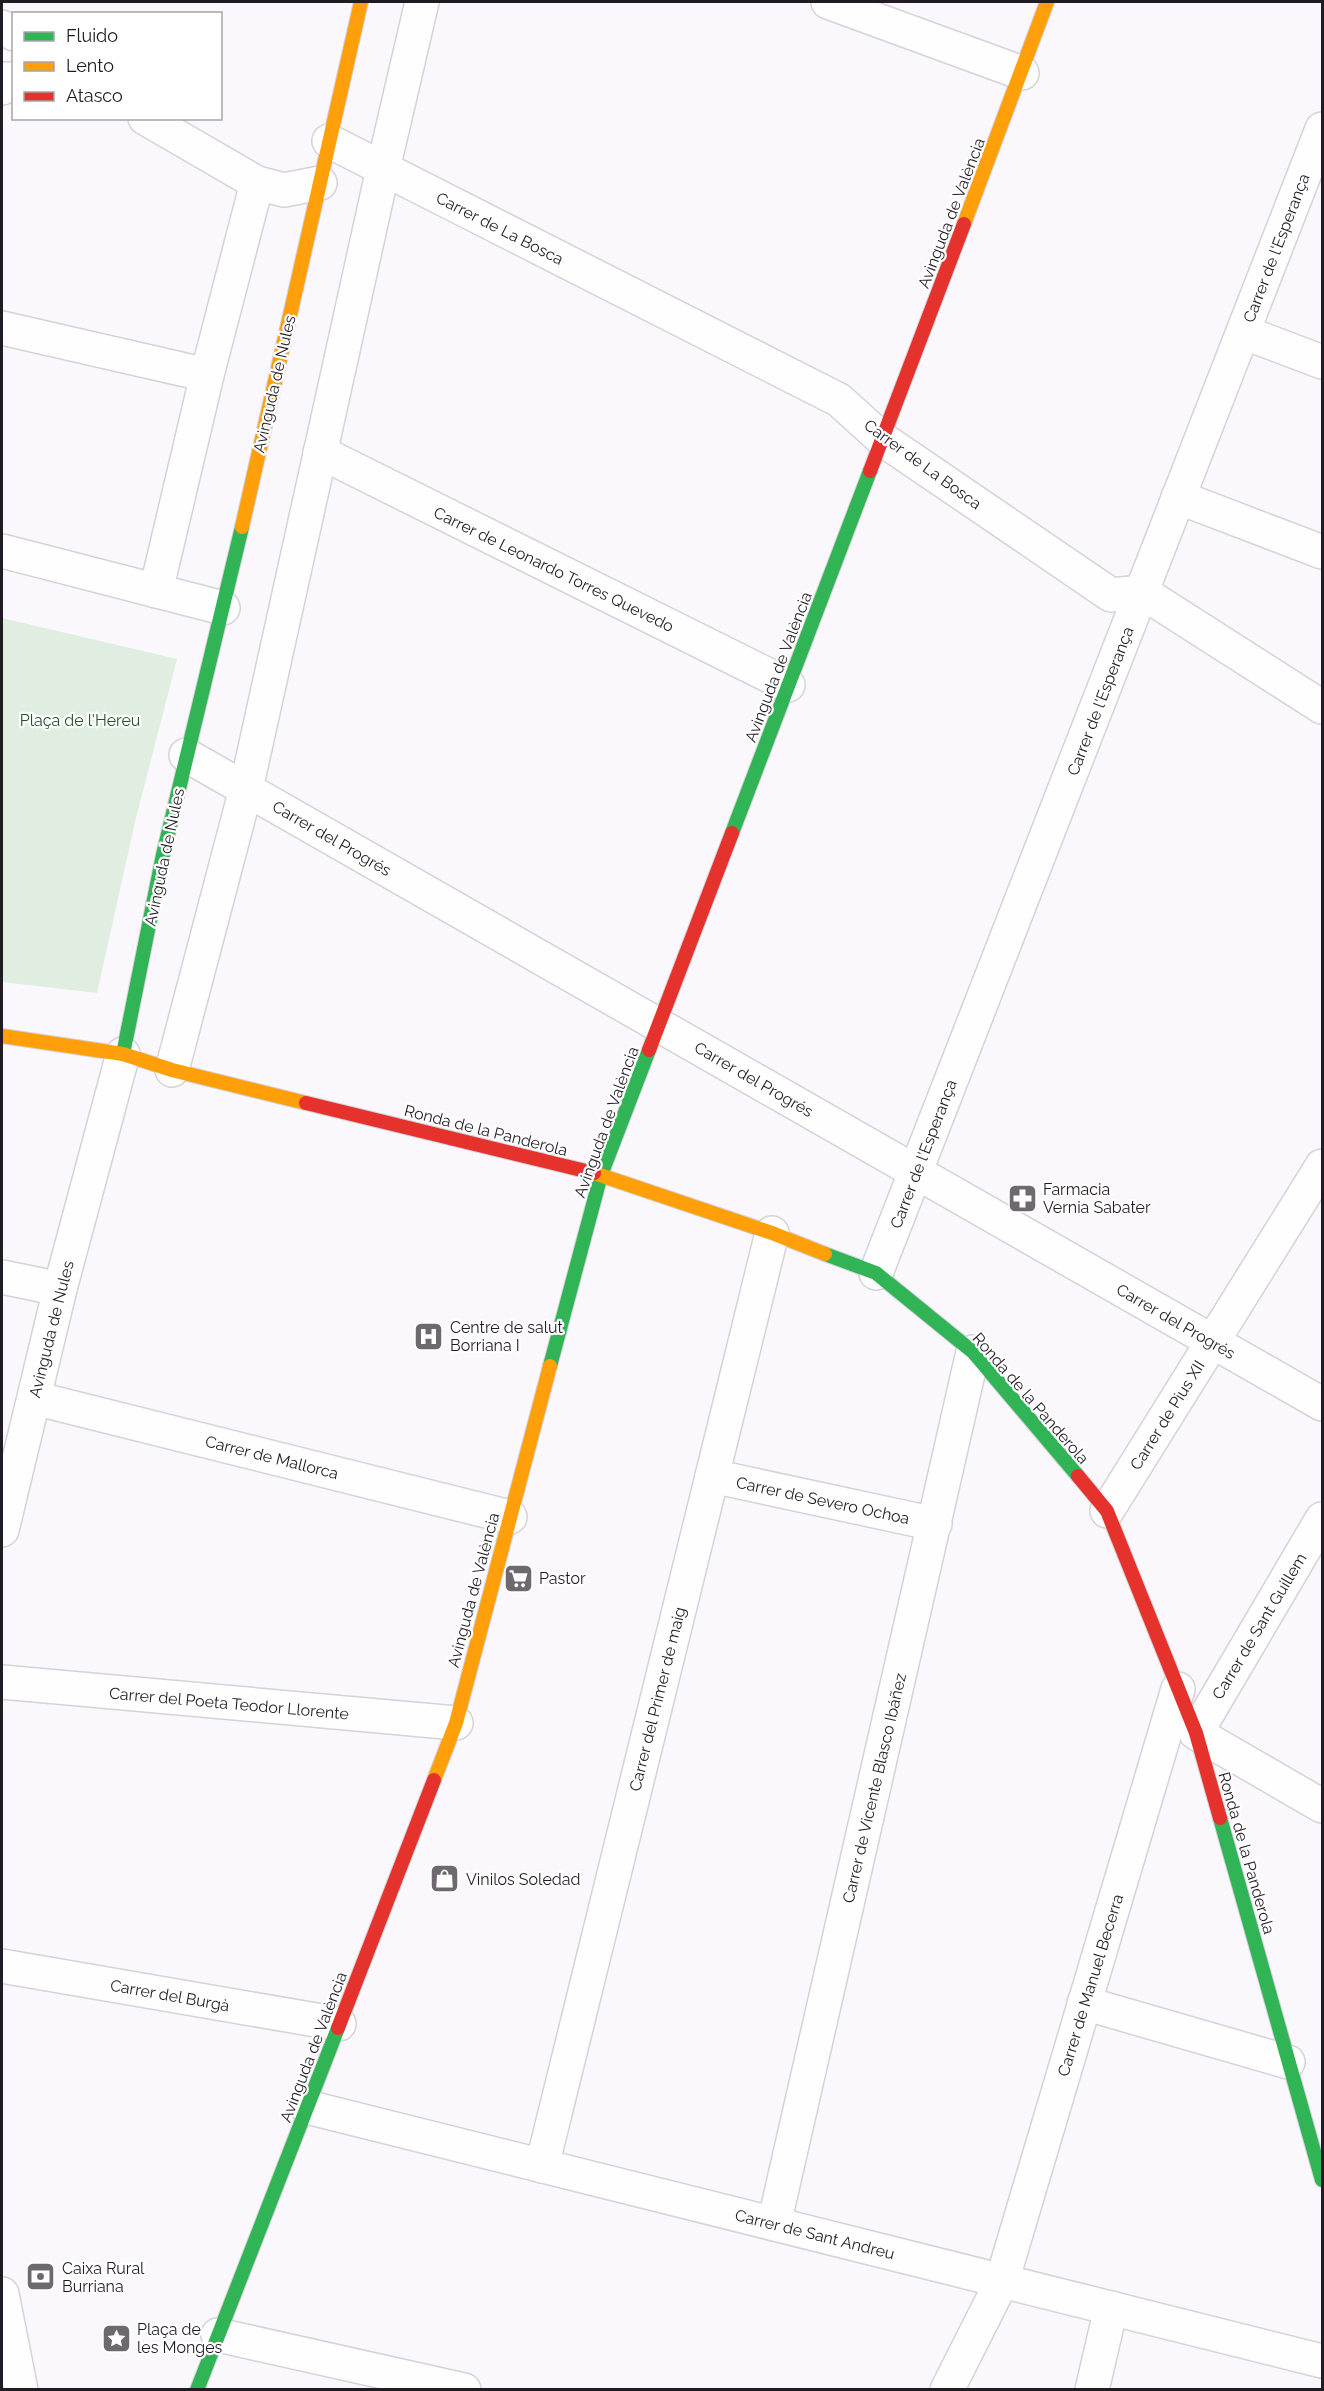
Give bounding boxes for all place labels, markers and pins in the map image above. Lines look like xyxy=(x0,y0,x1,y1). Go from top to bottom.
place label: Farmacia Vernia Sabater xyxy=(1043,1180,1151,1217)
pharmacy icon: Farmacia Vernia Sabater xyxy=(1006,1182,1038,1214)
place label: Centre de salut Borriana I xyxy=(450,1318,564,1355)
hospital icon: Centre de salut Borriana I xyxy=(413,1320,445,1352)
supermarket icon: Pastor xyxy=(502,1562,534,1594)
place label: Pastor xyxy=(539,1569,586,1588)
shop icon: Vinilos Soledad xyxy=(429,1863,461,1895)
place label: Vinilos Soledad xyxy=(466,1870,580,1889)
place label: Caixa Rural Burriana xyxy=(62,2259,145,2296)
bank icon: Caixa Rural Burriana xyxy=(25,2261,57,2293)
place label: Plaça de les Monges xyxy=(137,2320,223,2357)
place icon: Plaça de les Monges xyxy=(100,2322,132,2354)

